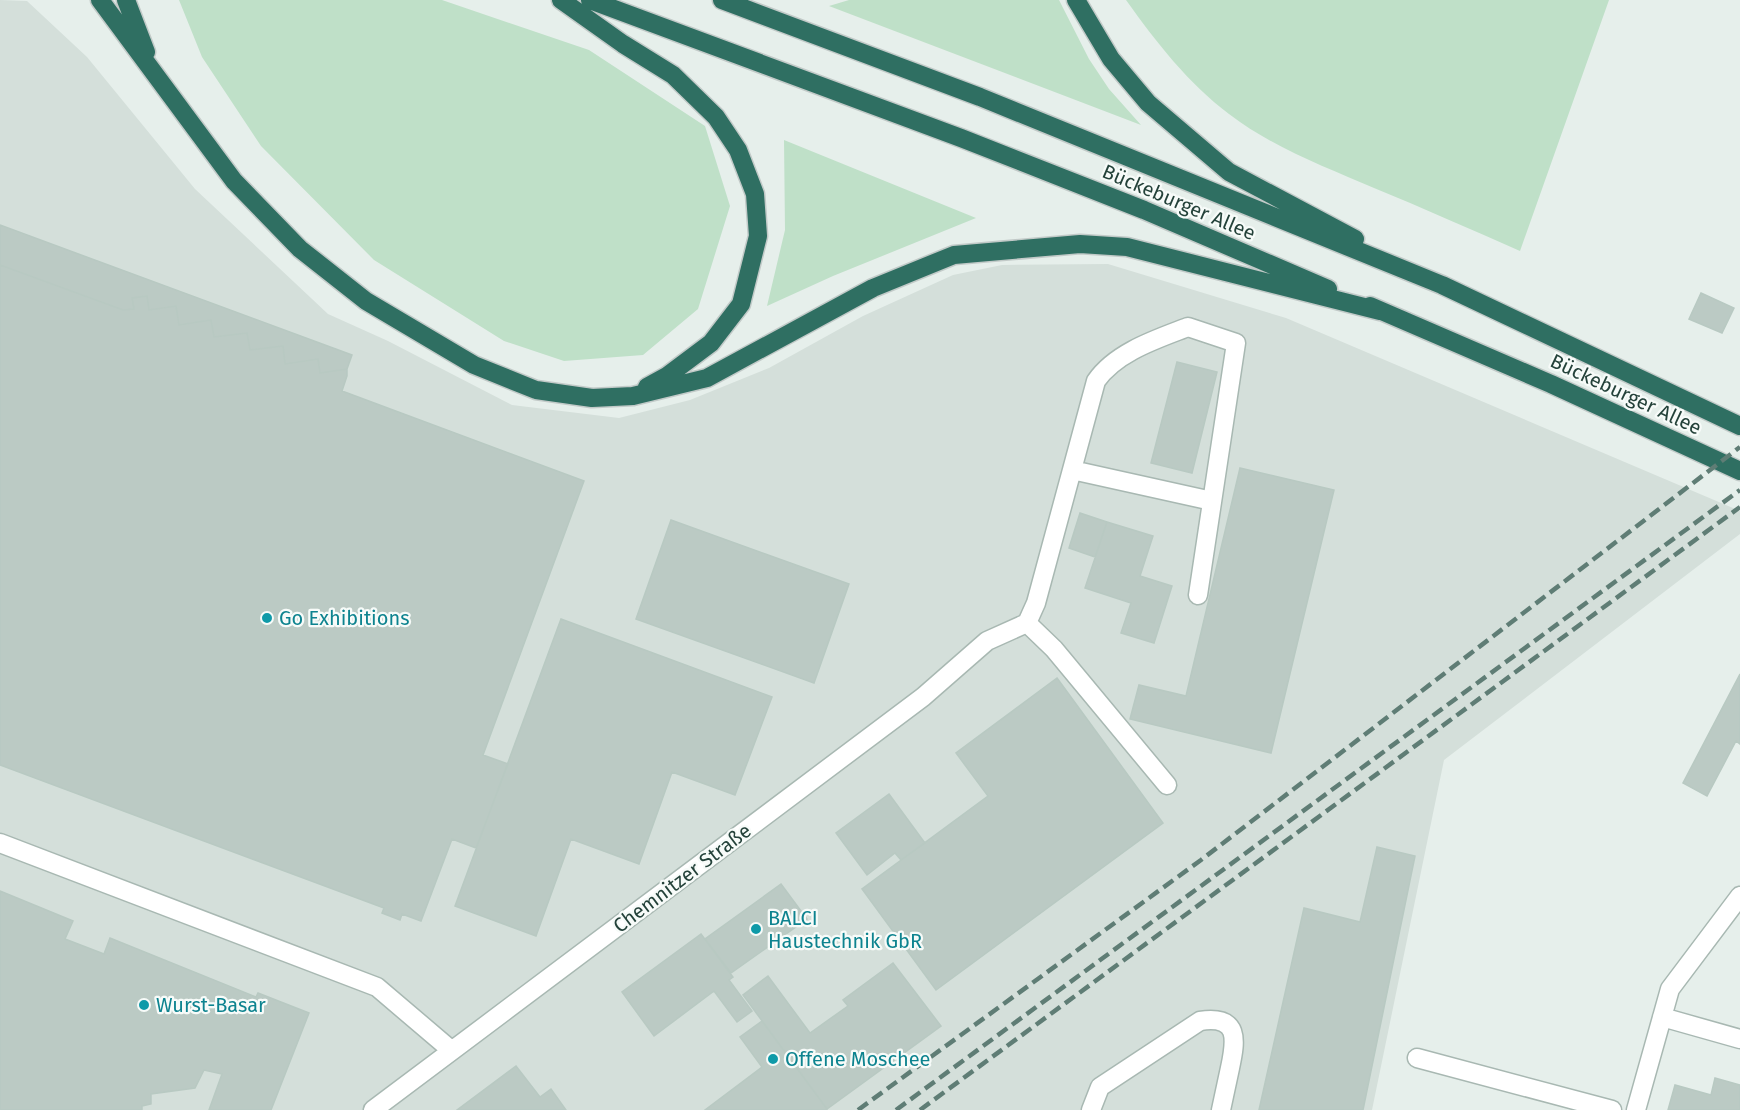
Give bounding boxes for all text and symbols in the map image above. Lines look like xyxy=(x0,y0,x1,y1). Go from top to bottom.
street label: Bückeburger Allee xyxy=(1099,159,1259,245)
street label: Bückeburger Allee xyxy=(1547,348,1705,440)
place label: Go Exhibitions xyxy=(279,606,409,630)
marker: Go Exhibitions xyxy=(260,611,274,625)
street label: Chemnitzer Straße xyxy=(608,818,756,938)
place label: BALCI Haustechnik GbR xyxy=(768,906,922,953)
marker: BALCI Haustechnik GbR xyxy=(749,922,763,936)
place label: Wurst-Basar xyxy=(156,993,266,1017)
marker: Wurst-Basar xyxy=(137,998,151,1012)
place label: Offene Moschee xyxy=(785,1047,931,1071)
marker: Offene Moschee xyxy=(766,1052,780,1066)

